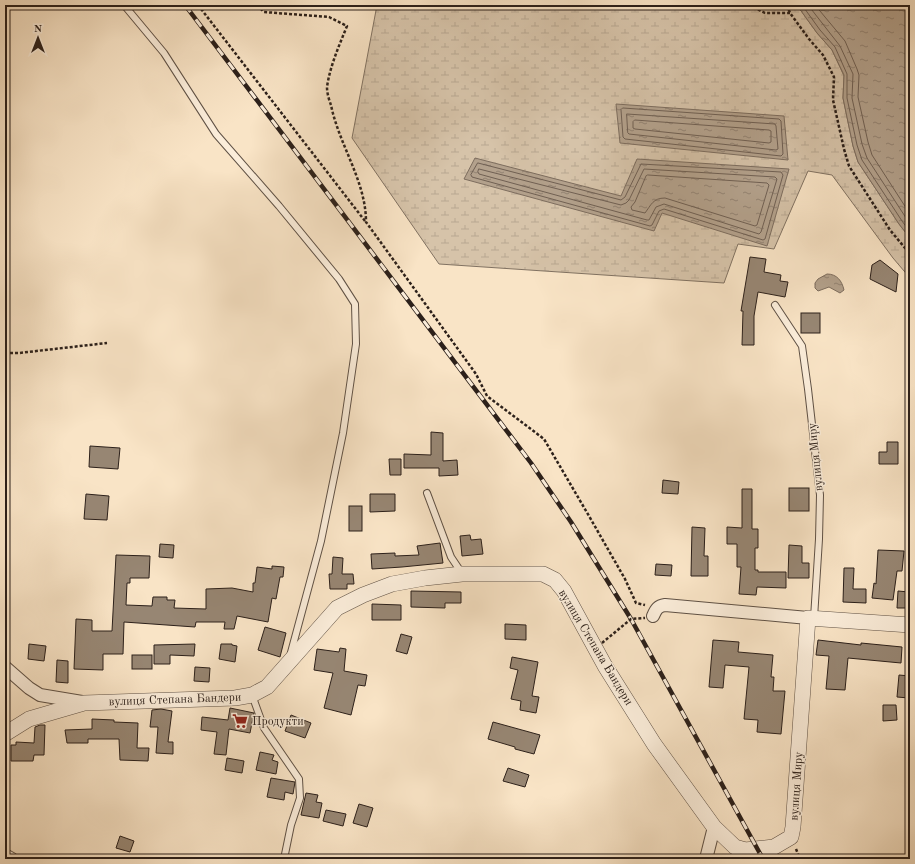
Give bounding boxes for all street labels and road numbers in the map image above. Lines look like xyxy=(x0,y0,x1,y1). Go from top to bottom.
street label: вулиця Миру xyxy=(806,421,826,492)
street label: вулиця Степана Бандери xyxy=(556,588,634,708)
street label: вулиця Степана Бандери xyxy=(108,692,242,708)
street label: вулиця Миру xyxy=(789,751,805,821)

